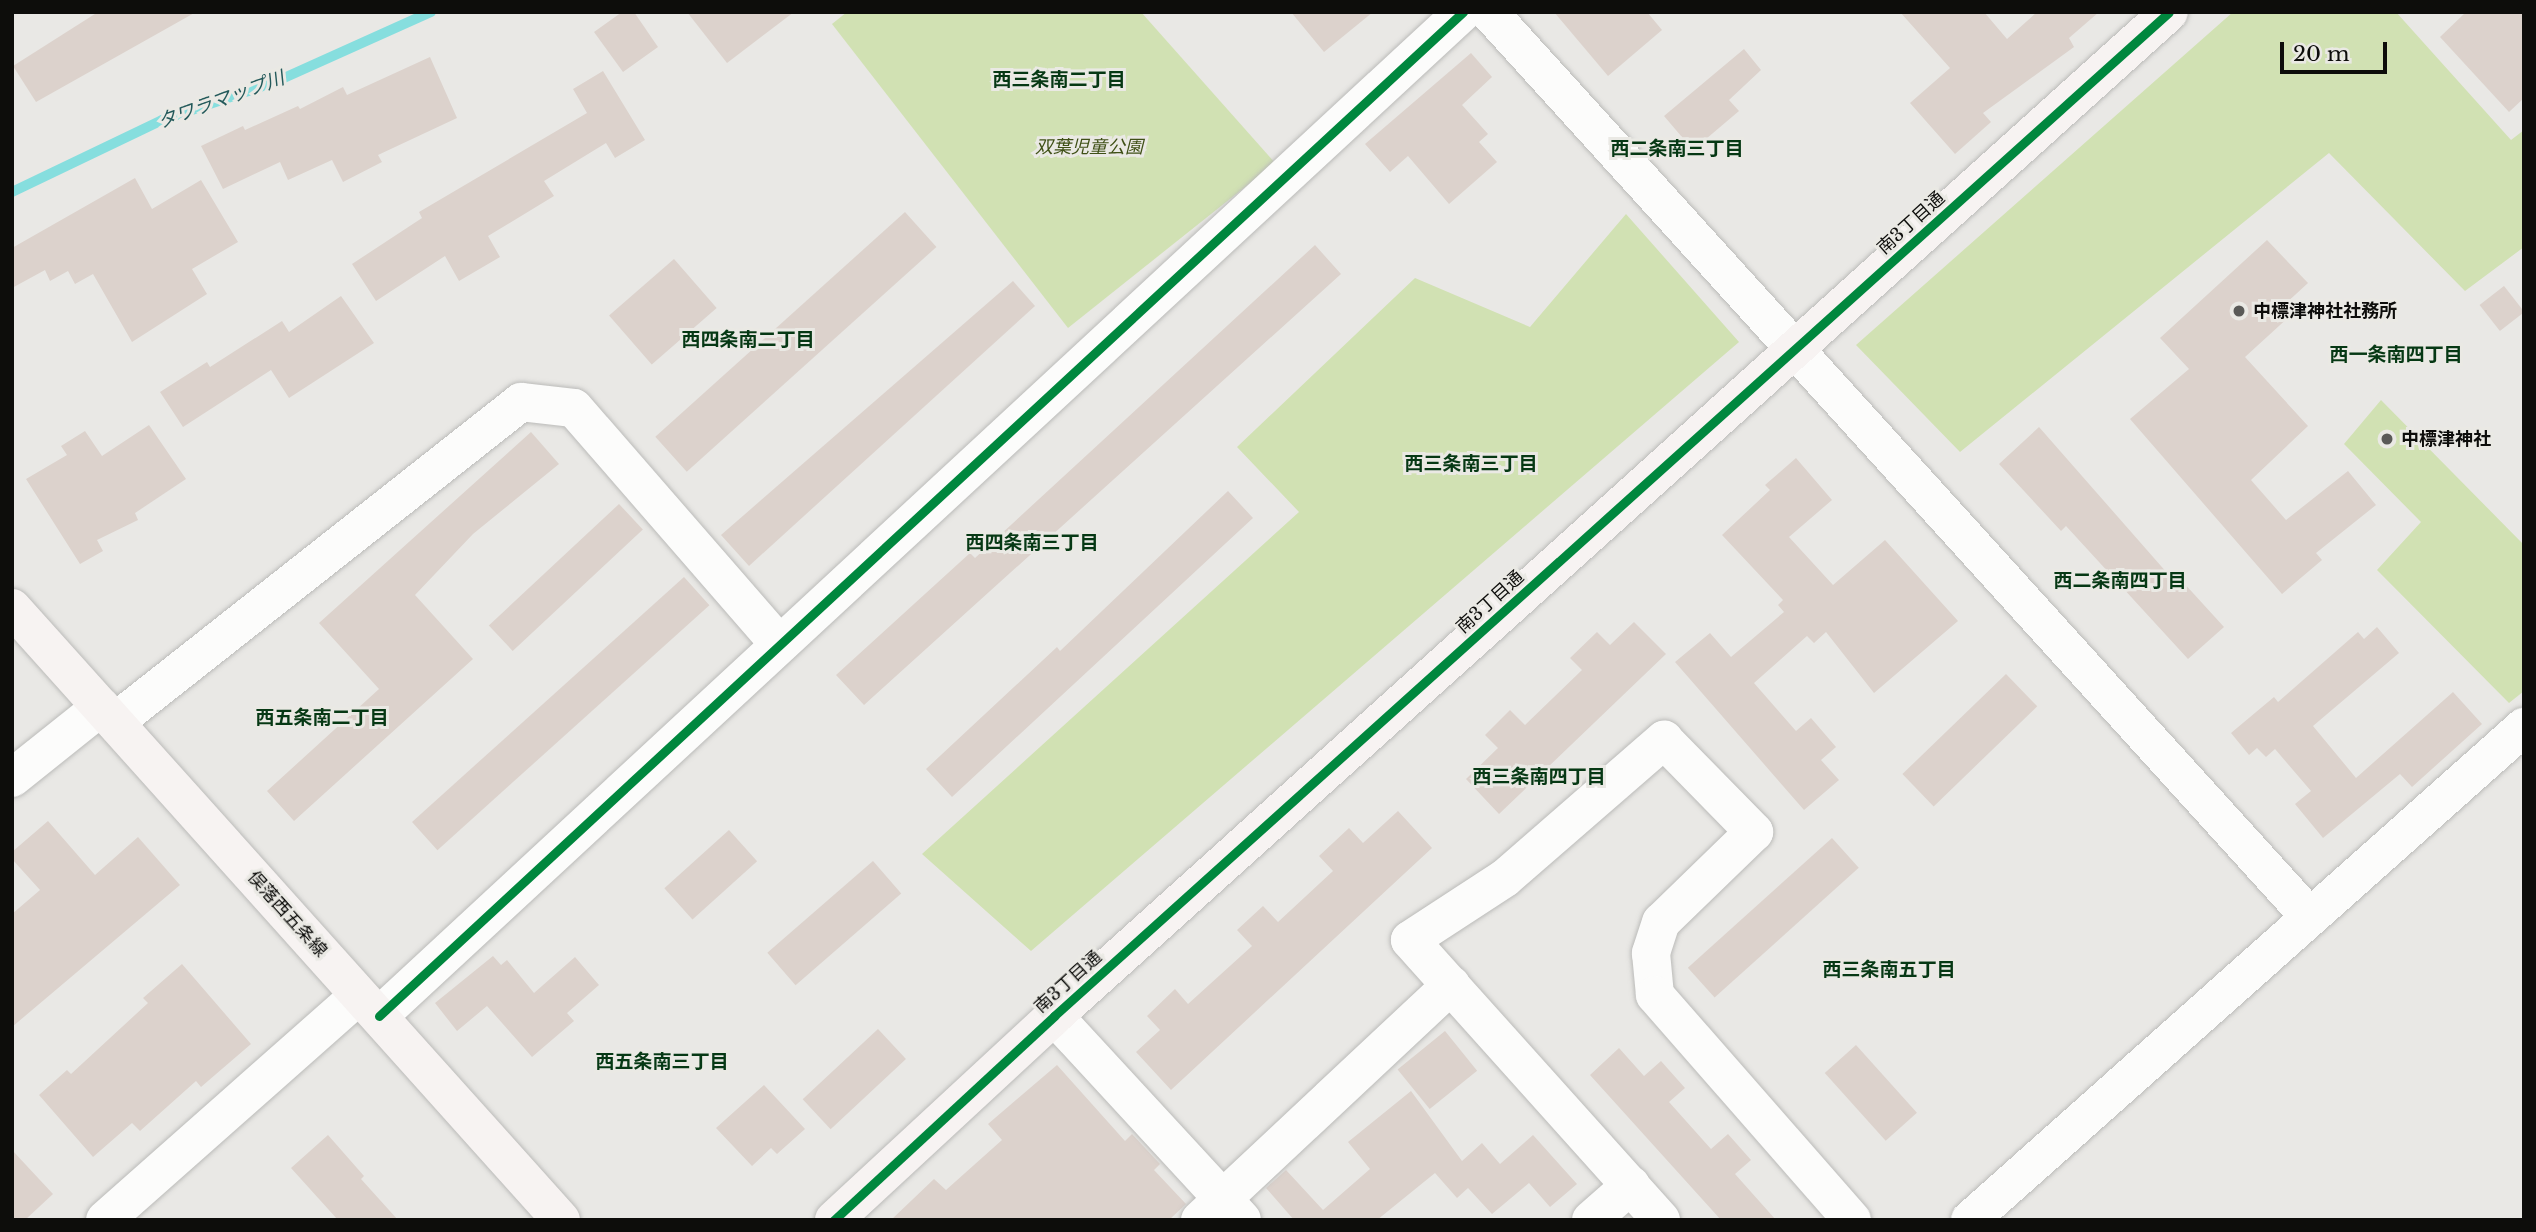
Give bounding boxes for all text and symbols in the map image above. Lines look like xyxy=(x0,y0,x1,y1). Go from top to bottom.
scale bar xyxy=(2284,28,2391,72)
text: 20 m xyxy=(2293,41,2350,67)
water label: タワラマップ川 xyxy=(155,67,287,133)
district label: 西三条南二丁目 xyxy=(993,69,1125,91)
park label: 双葉児童公園 xyxy=(1035,136,1143,158)
district label: 西二条南三丁目 xyxy=(1611,138,1743,160)
street label: 南3丁目通 xyxy=(1873,187,1949,259)
place label: 中標津神社社務所 xyxy=(2253,300,2397,322)
marker: 中標津神社社務所 xyxy=(2231,303,2247,319)
district label: 西四条南二丁目 xyxy=(682,329,814,351)
district label: 西一条南四丁目 xyxy=(2330,344,2462,366)
place label: 中標津神社 xyxy=(2401,428,2491,450)
marker: 中標津神社 xyxy=(2379,431,2395,447)
district label: 西三条南三丁目 xyxy=(1405,453,1537,475)
district label: 西四条南三丁目 xyxy=(966,532,1098,554)
street label: 南3丁目通 xyxy=(1452,566,1528,638)
district label: 西二条南四丁目 xyxy=(2054,570,2186,592)
district label: 西五条南二丁目 xyxy=(256,707,388,729)
district label: 西三条南四丁目 xyxy=(1473,766,1605,788)
street label: 俣落西五条線 xyxy=(243,867,331,961)
street label: 南3丁目通 xyxy=(1030,946,1106,1018)
district label: 西三条南五丁目 xyxy=(1823,959,1955,981)
district label: 西五条南三丁目 xyxy=(596,1051,728,1073)

